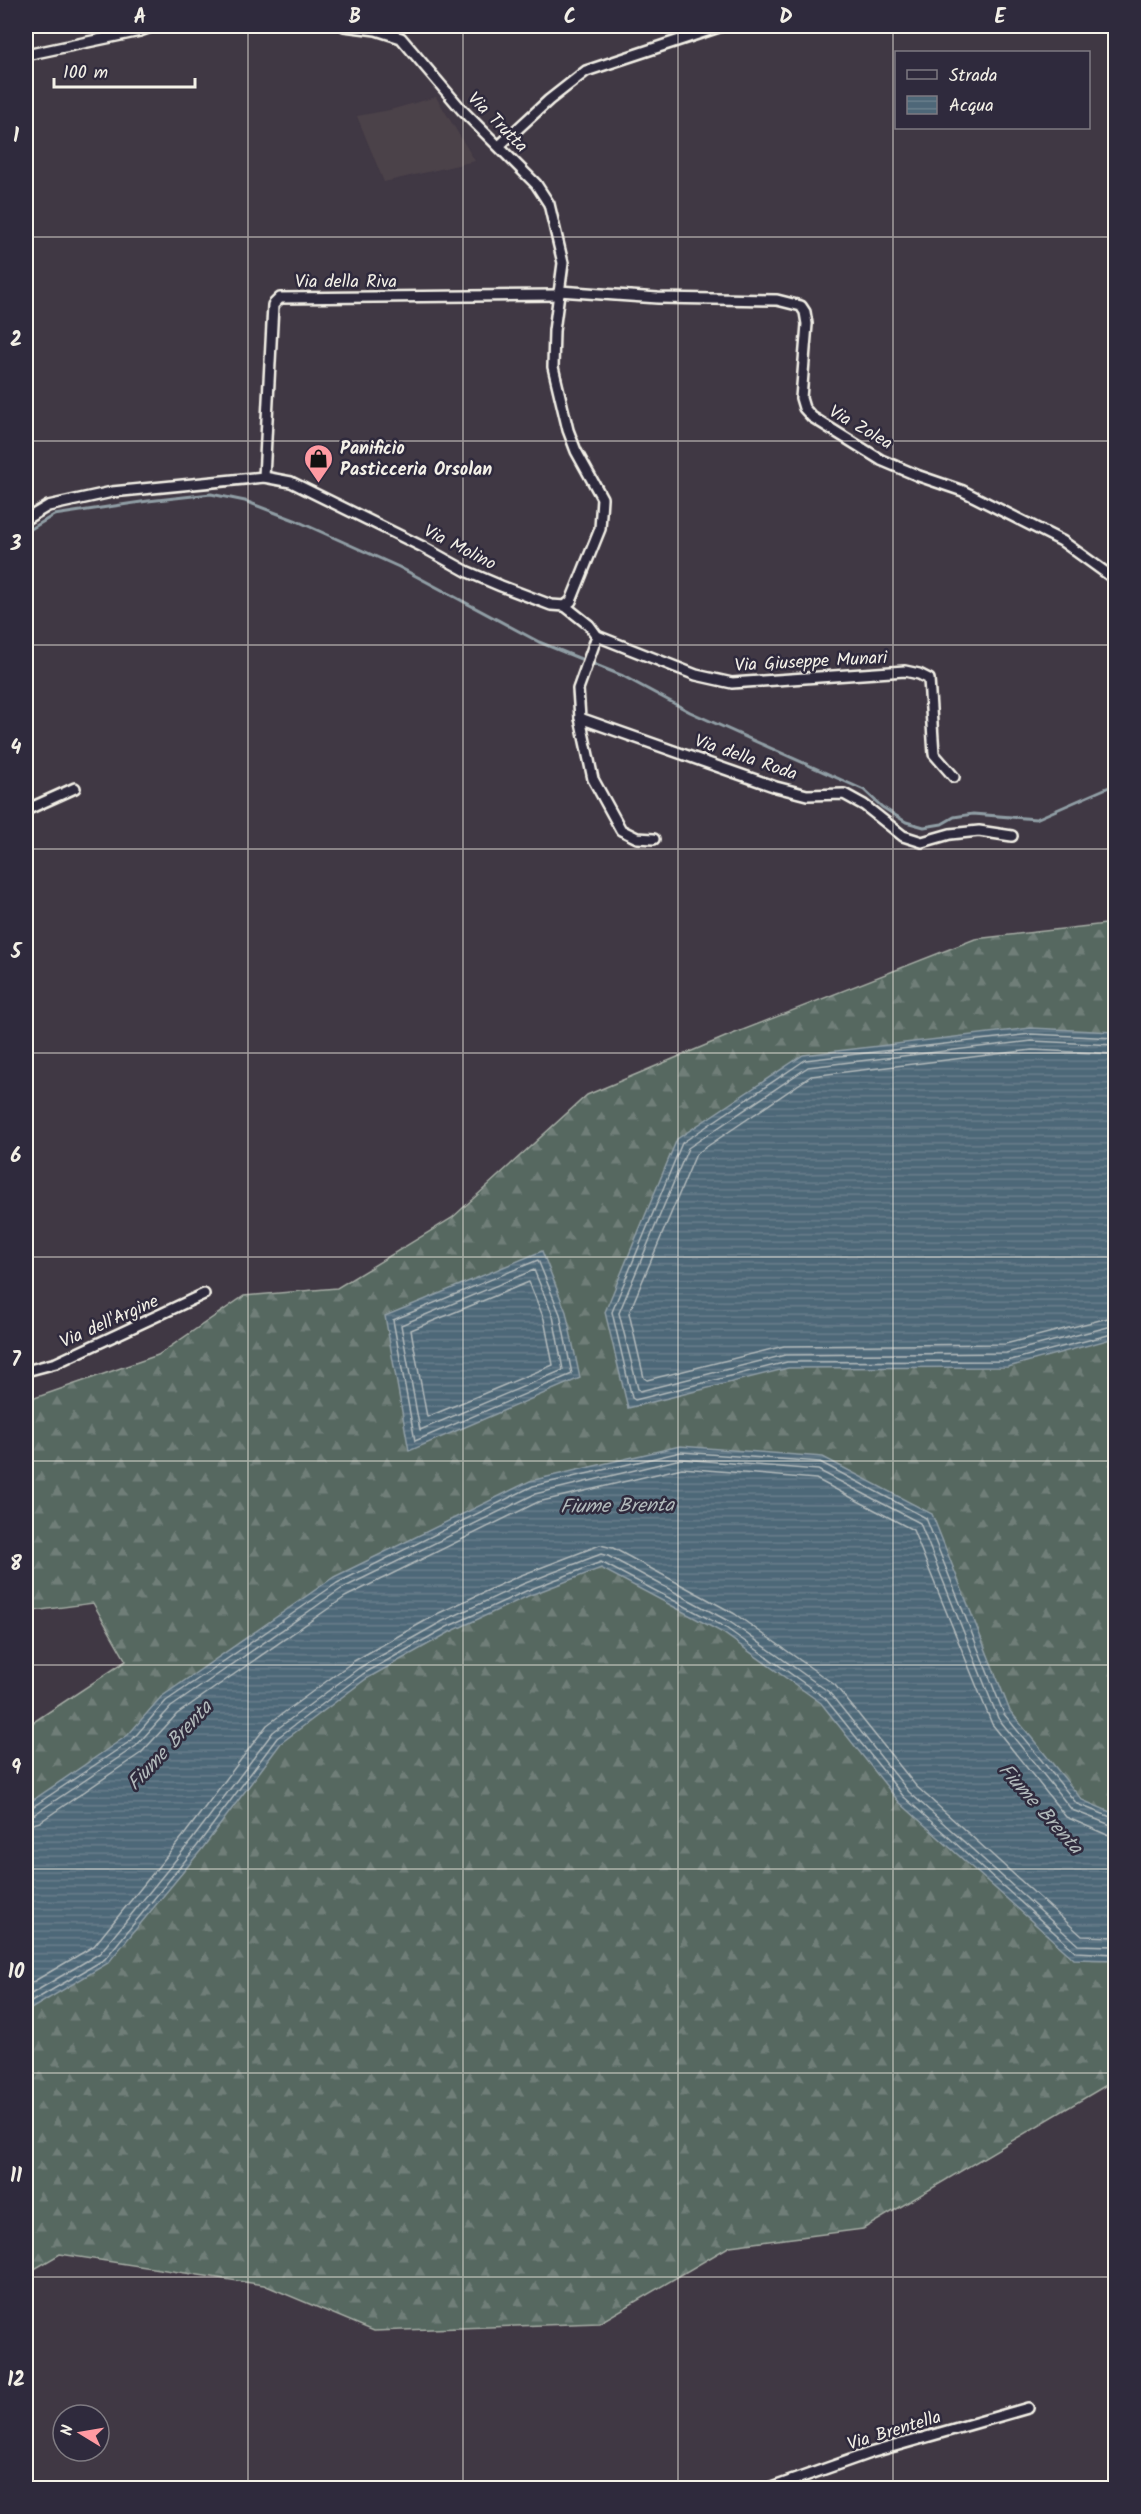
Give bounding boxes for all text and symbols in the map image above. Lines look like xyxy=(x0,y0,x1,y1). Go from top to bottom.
text: A xyxy=(134,2,146,34)
text: B xyxy=(349,2,361,34)
text: C xyxy=(564,2,576,34)
text: D xyxy=(779,2,793,34)
text: E xyxy=(994,2,1006,34)
scale bar xyxy=(54,51,195,89)
legend xyxy=(895,51,1090,129)
text: 100 m xyxy=(63,59,108,88)
text: Strada xyxy=(949,62,997,91)
street label: Via Trutta xyxy=(460,86,534,160)
text: Acqua xyxy=(949,92,994,121)
text: 1 xyxy=(13,121,19,153)
street label: Via della Riva xyxy=(295,268,397,297)
text: 2 xyxy=(10,325,22,357)
street label: Via Zolea xyxy=(823,398,898,458)
place label: Panificio Pasticceria Orsolan xyxy=(340,435,492,485)
shop icon: Panificio Pasticceria Orsolan xyxy=(303,442,335,484)
street label: Via Molino xyxy=(418,518,501,579)
text: 3 xyxy=(10,529,22,561)
street label: Via Giuseppe Munari xyxy=(734,644,889,681)
street label: Via della Roda xyxy=(690,727,801,790)
text: 4 xyxy=(11,733,22,765)
text: 5 xyxy=(10,937,23,969)
text: 6 xyxy=(11,1141,22,1173)
street label: Via dell'Argine xyxy=(56,1288,164,1357)
text: 7 xyxy=(11,1345,21,1377)
water label: Fiume Brenta xyxy=(560,1490,676,1524)
text: 8 xyxy=(10,1549,22,1581)
water label: Fiume Brenta xyxy=(120,1693,222,1799)
text: 9 xyxy=(11,1753,21,1785)
water label: Fiume Brenta xyxy=(990,1756,1091,1864)
text: 10 xyxy=(8,1957,25,1989)
text: 11 xyxy=(10,2161,22,2193)
text: 12 xyxy=(7,2365,25,2397)
north arrow xyxy=(51,2403,111,2463)
street label: Via Brentella xyxy=(844,2403,945,2459)
text: N xyxy=(55,2423,81,2438)

